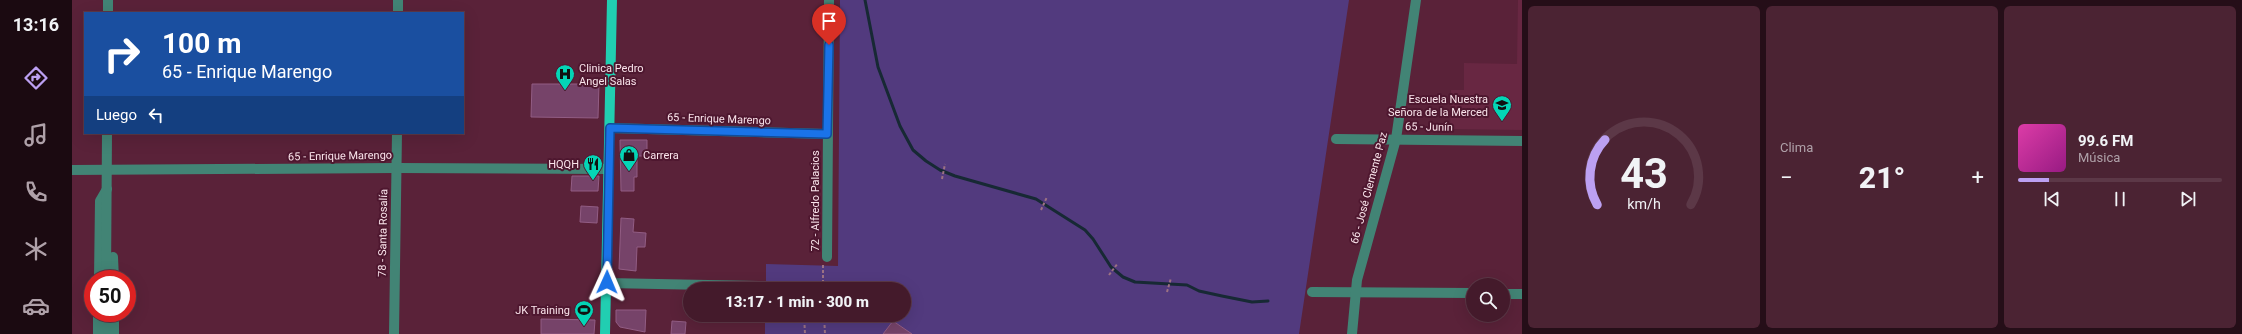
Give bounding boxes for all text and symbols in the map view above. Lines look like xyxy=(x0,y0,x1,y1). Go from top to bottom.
pin xyxy=(812,4,846,45)
icon: arrive xyxy=(818,10,840,32)
text: 13:16 xyxy=(13,14,59,35)
text: 100 m xyxy=(162,27,241,60)
icon: right xyxy=(96,28,148,80)
text: 65 - Enrique Marengo xyxy=(162,61,332,82)
place label: Clinica Pedro Angel Salas xyxy=(579,62,644,88)
hospital icon: Clinica Pedro Angel Salas xyxy=(554,63,576,91)
icon: directions xyxy=(22,64,50,92)
place label: Escuela Nuestra Señora de la Merced xyxy=(1388,93,1488,119)
school or university icon: Escuela Nuestra Señora de la Merced xyxy=(1491,94,1513,122)
icon: left xyxy=(145,104,167,126)
text: Luego xyxy=(96,106,137,124)
street label: 65 - Enrique Marengo xyxy=(667,111,771,127)
street label: 65 - Junín xyxy=(1405,120,1453,134)
icon: music xyxy=(22,121,50,149)
street label: 66 - José Clemente Paz xyxy=(1348,130,1390,245)
text: 99.6 FM xyxy=(2078,132,2133,150)
text: Clima xyxy=(1780,140,1813,155)
shop icon: Carrera xyxy=(618,144,640,172)
street label: 65 - Enrique Marengo xyxy=(288,149,392,163)
place label: Carrera xyxy=(643,149,679,162)
text: 43 xyxy=(1620,149,1668,198)
street label: 72 - Alfredo Palacios xyxy=(809,150,822,252)
text: Música xyxy=(2078,150,2120,165)
restaurant icon: HQQH xyxy=(582,153,604,181)
place label: HQQH xyxy=(548,158,579,171)
text: 21° xyxy=(1859,160,1905,195)
text: − xyxy=(1780,165,1793,190)
text: + xyxy=(1972,165,1984,190)
icon: phone xyxy=(22,178,50,206)
icon: previous xyxy=(2041,188,2063,210)
icon: pause xyxy=(2109,188,2131,210)
icon: next xyxy=(2177,188,2199,210)
street label: 78 - Santa Rosalía xyxy=(376,189,390,277)
text: km/h xyxy=(1627,196,1661,212)
icon: climate xyxy=(22,235,50,263)
position arrow xyxy=(586,261,628,303)
speed limit sign: 50 xyxy=(84,270,136,322)
map controls xyxy=(1466,278,1510,322)
button: search xyxy=(1466,278,1510,322)
icon: car xyxy=(22,292,50,320)
text: 13:17 · 1 min · 300 m xyxy=(725,293,869,311)
sports icon: JK Training xyxy=(573,299,595,327)
place label: JK Training xyxy=(515,304,570,317)

